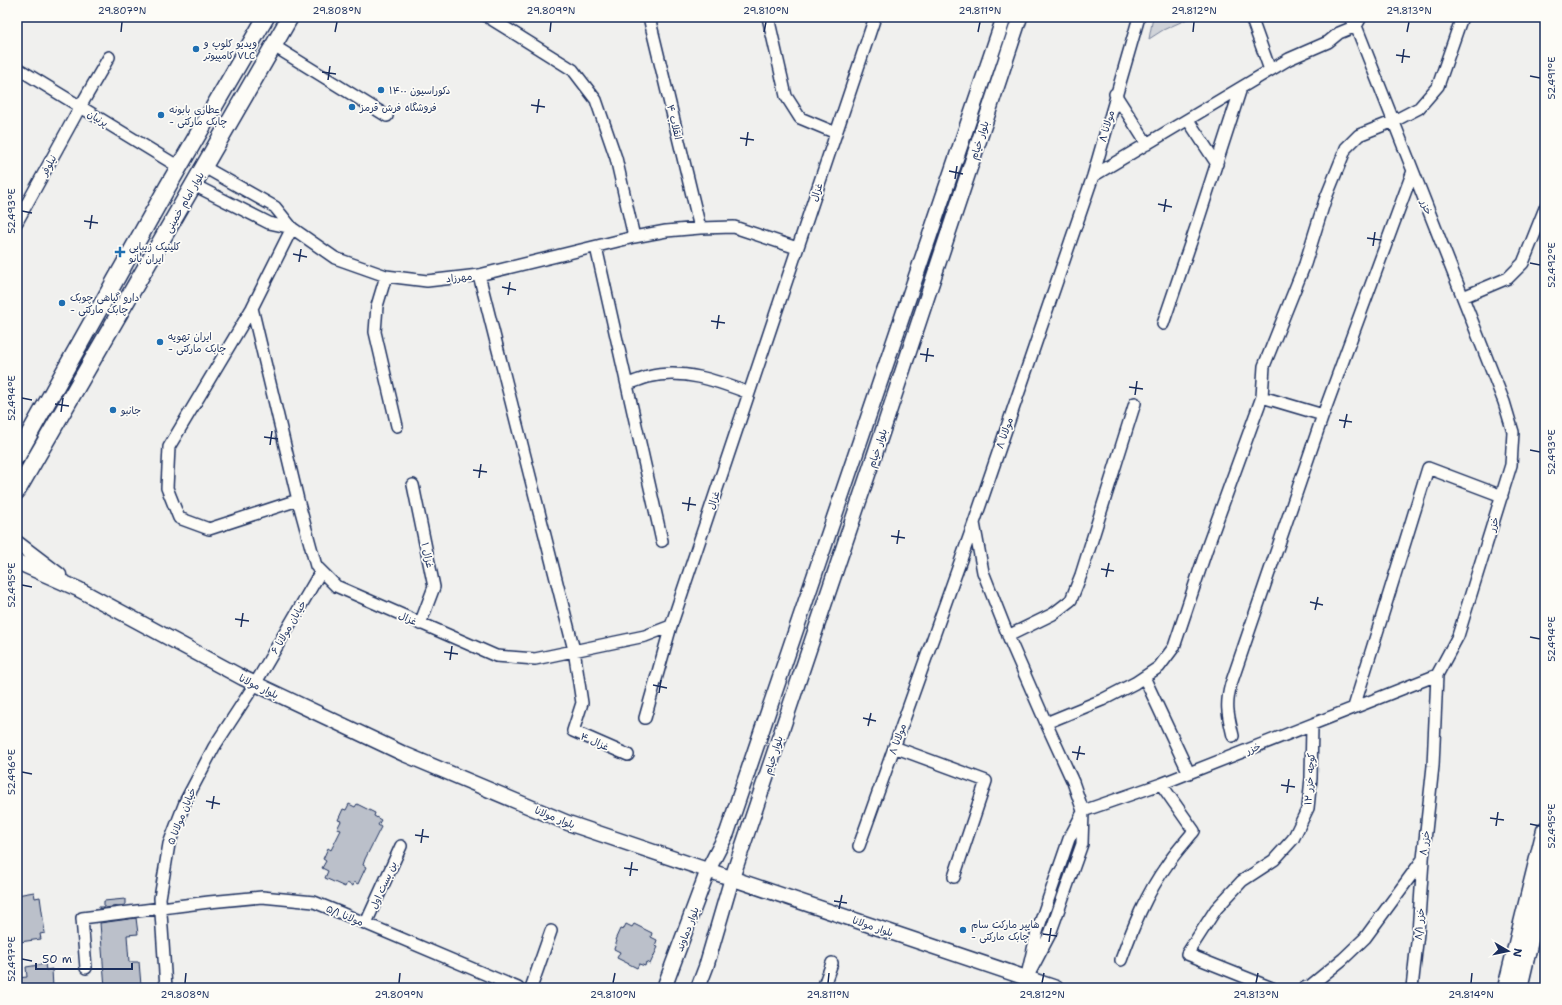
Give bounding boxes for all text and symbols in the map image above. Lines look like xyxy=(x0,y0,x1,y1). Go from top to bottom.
text: 29.807°N xyxy=(98,4,146,17)
text: 29.808°N xyxy=(312,4,362,17)
text: 29.809°N xyxy=(527,4,575,17)
text: 29.810°N xyxy=(743,4,789,17)
text: 29.811°N xyxy=(959,4,1001,17)
text: 29.812°N xyxy=(1171,4,1217,17)
text: 29.813°N xyxy=(1386,4,1432,17)
place label: ویدیو کلوپ و کامپیوتر VLC xyxy=(203,37,257,62)
marker: ویدیو کلوپ و کامپیوتر VLC xyxy=(191,44,201,54)
text: 52.491°E xyxy=(1545,57,1558,99)
place label: دکوراسیون ۱۴۰۰ xyxy=(389,84,451,97)
marker: دکوراسیون ۱۴۰۰ xyxy=(376,85,386,95)
place label: فروشگاه فرش قرمز xyxy=(359,101,437,114)
marker: فروشگاه فرش قرمز xyxy=(347,102,357,112)
place label: عطاری بابونه - چابک مارکتی xyxy=(169,103,227,129)
street label: انقلاب ۴ xyxy=(664,103,685,141)
street label: پرنیان xyxy=(85,107,111,130)
street label: مولانا ۸ xyxy=(1096,109,1118,144)
marker: عطاری بابونه - چابک مارکتی xyxy=(156,110,166,120)
street label: بلوار خیام xyxy=(967,119,993,162)
street label: نیلوفر xyxy=(37,153,60,179)
street label: بلوار امام خمینی xyxy=(162,169,208,235)
street label: غزال xyxy=(807,181,826,203)
text: 52.493°E xyxy=(5,188,18,234)
street label: خزر xyxy=(1417,197,1435,217)
place label: کلینیک زیبایی ایران بانو xyxy=(128,240,181,265)
text: 52.492°E xyxy=(1545,242,1558,288)
marker: کلینیک زیبایی ایران بانو xyxy=(114,246,126,258)
street label: مهرزاد xyxy=(445,270,473,285)
place label: دارو گیاهی چوبک - چابک مارکتی xyxy=(70,291,140,317)
marker: دارو گیاهی چوبک - چابک مارکتی xyxy=(57,298,67,308)
place label: ایران تهویه - چابک مارکتی xyxy=(168,330,226,356)
marker: ایران تهویه - چابک مارکتی xyxy=(155,337,165,347)
text: 52.494°E xyxy=(5,375,18,421)
place label: جانبو xyxy=(120,404,141,417)
marker: جانبو xyxy=(108,405,118,415)
street label: مولانا ۸ xyxy=(993,416,1017,451)
street label: بلوار خیام xyxy=(865,427,891,470)
text: 52.493°E xyxy=(1545,429,1558,475)
street label: غزال xyxy=(704,489,723,511)
street label: خزر xyxy=(1485,515,1502,534)
street label: غزال ۱ xyxy=(418,541,437,569)
text: 52.495°E xyxy=(5,562,18,608)
street label: خیابان مولانا ۶ xyxy=(268,598,310,657)
street label: غزال xyxy=(397,609,419,628)
text: 52.494°E xyxy=(1545,616,1558,662)
street label: بلوار مولانا xyxy=(236,671,281,702)
street label: مولانا ۸ xyxy=(886,722,910,757)
street label: غزال ۴ xyxy=(579,729,611,753)
street label: بلوار خیام xyxy=(761,734,787,777)
street label: خزر xyxy=(1243,740,1263,758)
text: 52.496°E xyxy=(5,749,18,795)
street label: کوچه خزر ۱۲ xyxy=(1301,752,1318,806)
street label: خیابان مولانا ۵ xyxy=(164,786,200,847)
text: 52.495°E xyxy=(1545,803,1558,849)
street label: بلوار مولانا xyxy=(532,804,577,832)
street label: خزر ۸ xyxy=(1416,830,1433,856)
street label: بن بست اول xyxy=(367,859,400,911)
street label: مولانا ۵/۱ xyxy=(324,902,366,930)
street label: بلوار دماوند xyxy=(673,905,702,953)
street label: خزر ۸/۱ xyxy=(1412,907,1427,941)
street label: بلوار مولانا xyxy=(850,913,895,940)
place label: هایپر مارکت سام - چابک مارکتی xyxy=(971,918,1040,944)
marker: هایپر مارکت سام - چابک مارکتی xyxy=(958,925,968,935)
north arrow xyxy=(1488,931,1528,971)
text: 52.497°E xyxy=(5,936,18,982)
scale bar xyxy=(36,945,132,971)
text: N xyxy=(1509,947,1525,958)
text: 50 m xyxy=(42,951,72,967)
text: 29.808°N xyxy=(160,988,210,1001)
text: 29.809°N xyxy=(375,988,423,1001)
text: 29.810°N xyxy=(590,988,636,1001)
text: 29.811°N xyxy=(807,988,849,1001)
text: 29.812°N xyxy=(1019,988,1065,1001)
text: 29.813°N xyxy=(1233,988,1279,1001)
text: 29.814°N xyxy=(1448,988,1494,1001)

